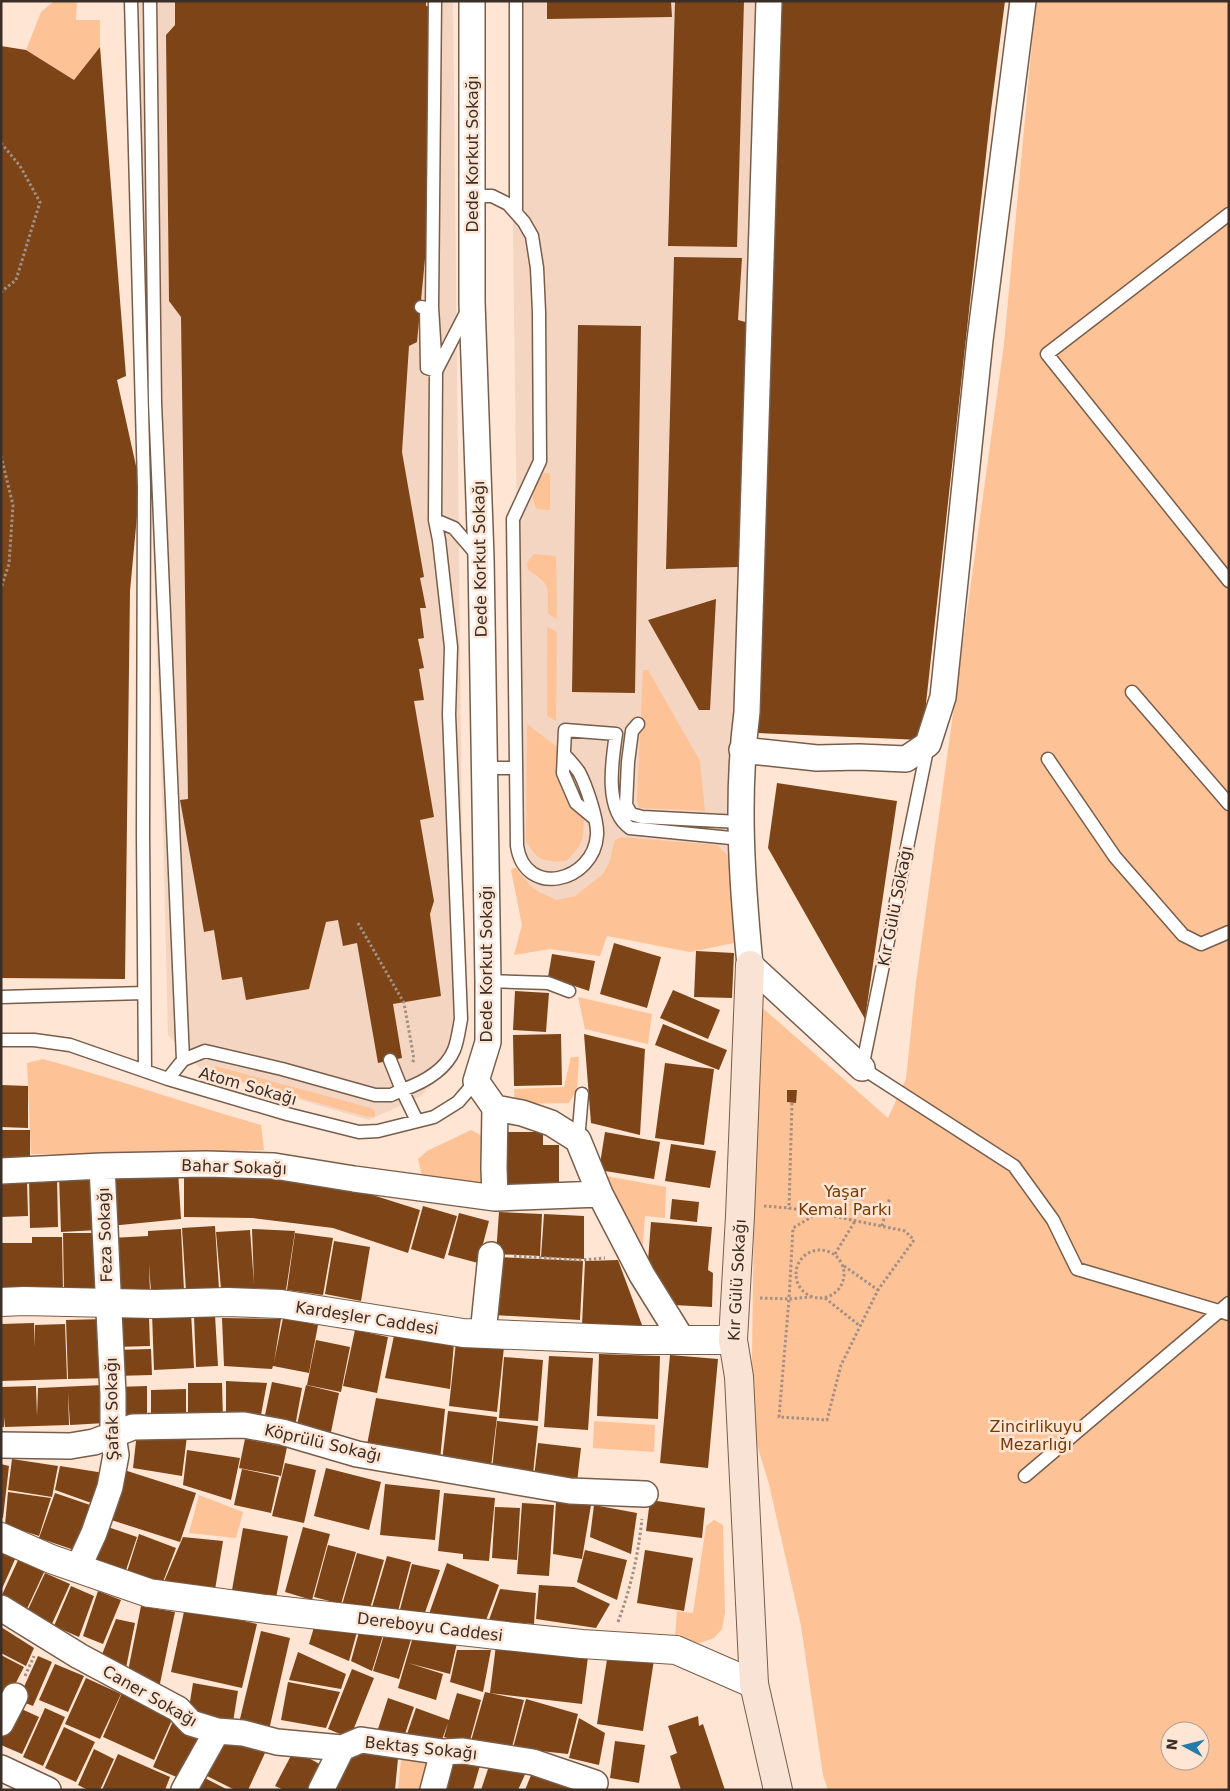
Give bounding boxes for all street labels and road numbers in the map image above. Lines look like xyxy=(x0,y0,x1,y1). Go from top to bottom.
street label: Dede Korkut Sokağı xyxy=(463,76,482,232)
street label: Dede Korkut Sokağı xyxy=(469,480,491,638)
street label: Kır Gülü Sokağı xyxy=(874,844,916,968)
street label: Dede Korkut Sokağı xyxy=(477,886,496,1042)
street label: Atom Sokağı xyxy=(197,1063,299,1109)
street label: Bahar Sokağı xyxy=(181,1156,287,1178)
street label: Feza Sokağı xyxy=(94,1187,116,1283)
street label: Kır Gülü Sokağı xyxy=(724,1219,750,1341)
street label: Kardeşler Caddesi xyxy=(294,1297,440,1339)
street label: Şafak Sokağı xyxy=(102,1357,122,1461)
street label: Köprülü Sokağı xyxy=(263,1420,383,1466)
street label: Dereboyu Caddesi xyxy=(356,1609,504,1645)
street label: Caner Sokağı xyxy=(99,1661,201,1731)
street label: Bektaş Sokağı xyxy=(364,1733,478,1763)

